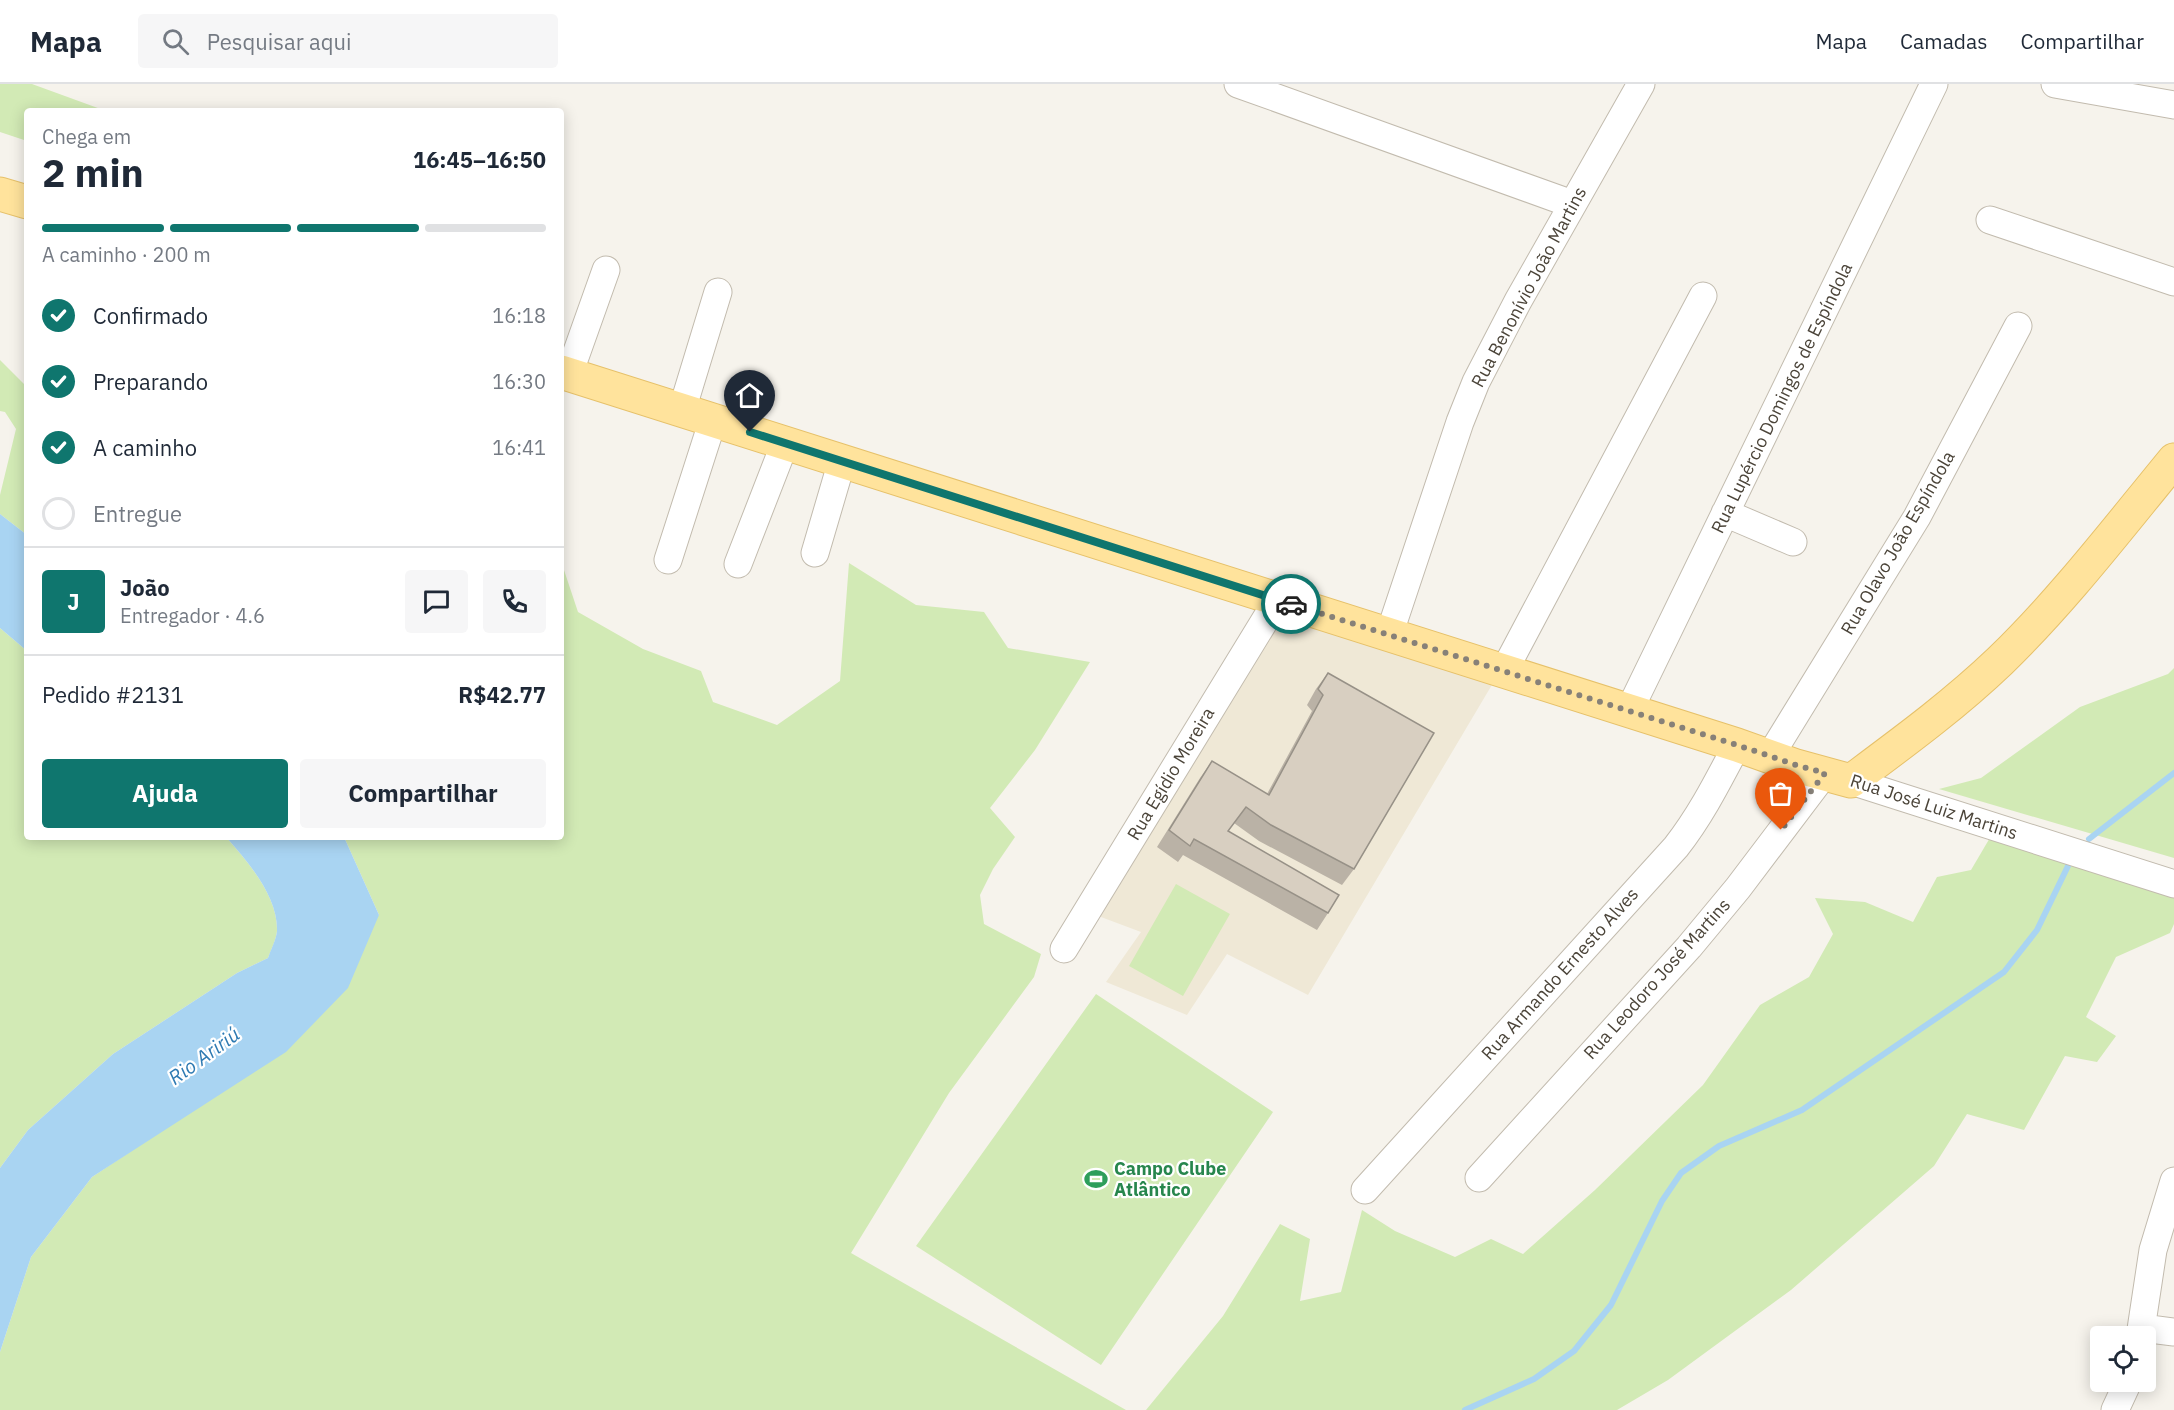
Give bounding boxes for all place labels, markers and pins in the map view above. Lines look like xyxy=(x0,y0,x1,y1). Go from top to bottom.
pin xyxy=(724,370,775,432)
pin xyxy=(1755,768,1806,830)
place label: Campo Clube Atlântico xyxy=(1114,1157,1226,1201)
sports icon: Campo Clube Atlântico xyxy=(1083,1166,1109,1192)

